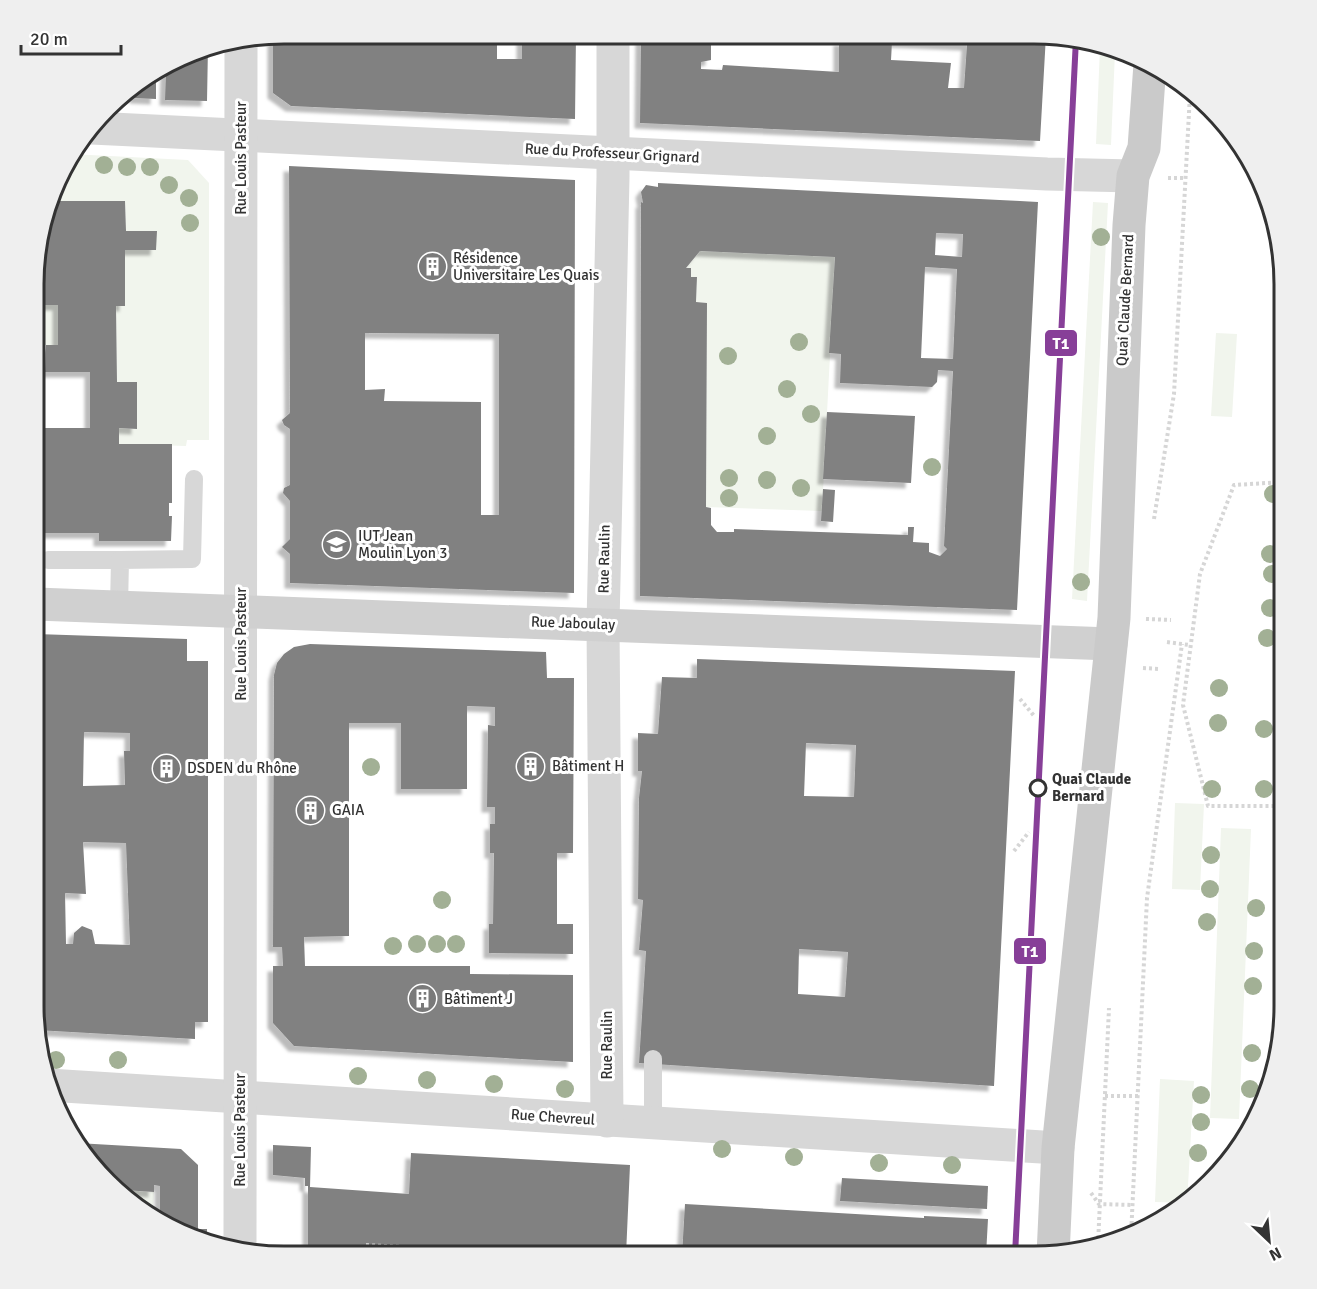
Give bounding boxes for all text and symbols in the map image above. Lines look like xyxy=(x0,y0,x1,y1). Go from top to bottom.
scale bar xyxy=(21,18,122,56)
text: 20 m xyxy=(30,28,68,50)
street label: Rue Louis Pasteur xyxy=(232,101,250,215)
street label: Rue du Professeur Grignard xyxy=(524,139,700,167)
street label: Quai Claude Bernard xyxy=(1113,233,1137,367)
place label: Résidence Universitaire Les Quais xyxy=(453,249,600,284)
building icon: Résidence Universitaire Les Quais xyxy=(416,251,448,283)
line badge: T1 xyxy=(1044,329,1078,357)
text: T1 xyxy=(1053,334,1070,354)
street label: Rue Raulin xyxy=(594,524,614,594)
place label: IUT Jean Moulin Lyon 3 xyxy=(358,527,447,562)
school or university icon: IUT Jean Moulin Lyon 3 xyxy=(321,529,353,561)
street label: Rue Louis Pasteur xyxy=(232,587,250,701)
street label: Rue Jaboulay xyxy=(531,613,615,633)
building icon: Bâtiment H xyxy=(515,750,547,782)
building icon: DSDEN du Rhône xyxy=(150,752,182,784)
place label: Bâtiment H xyxy=(552,757,624,775)
place label: DSDEN du Rhône xyxy=(187,759,297,777)
place label: Quai Claude Bernard xyxy=(1052,770,1131,805)
marker: Quai Claude Bernard xyxy=(1029,779,1047,797)
building icon: GAIA xyxy=(295,794,327,826)
place label: GAIA xyxy=(332,801,364,819)
line badge: T1 xyxy=(1013,937,1047,965)
text: T1 xyxy=(1022,942,1039,962)
building icon: Bâtiment J xyxy=(407,983,439,1015)
place label: Bâtiment J xyxy=(444,990,513,1008)
street label: Rue Raulin xyxy=(598,1011,616,1079)
street label: Rue Louis Pasteur xyxy=(231,1073,249,1187)
street label: Rue Chevreul xyxy=(510,1105,596,1129)
north arrow xyxy=(1239,1211,1299,1271)
text: N xyxy=(1266,1242,1285,1265)

